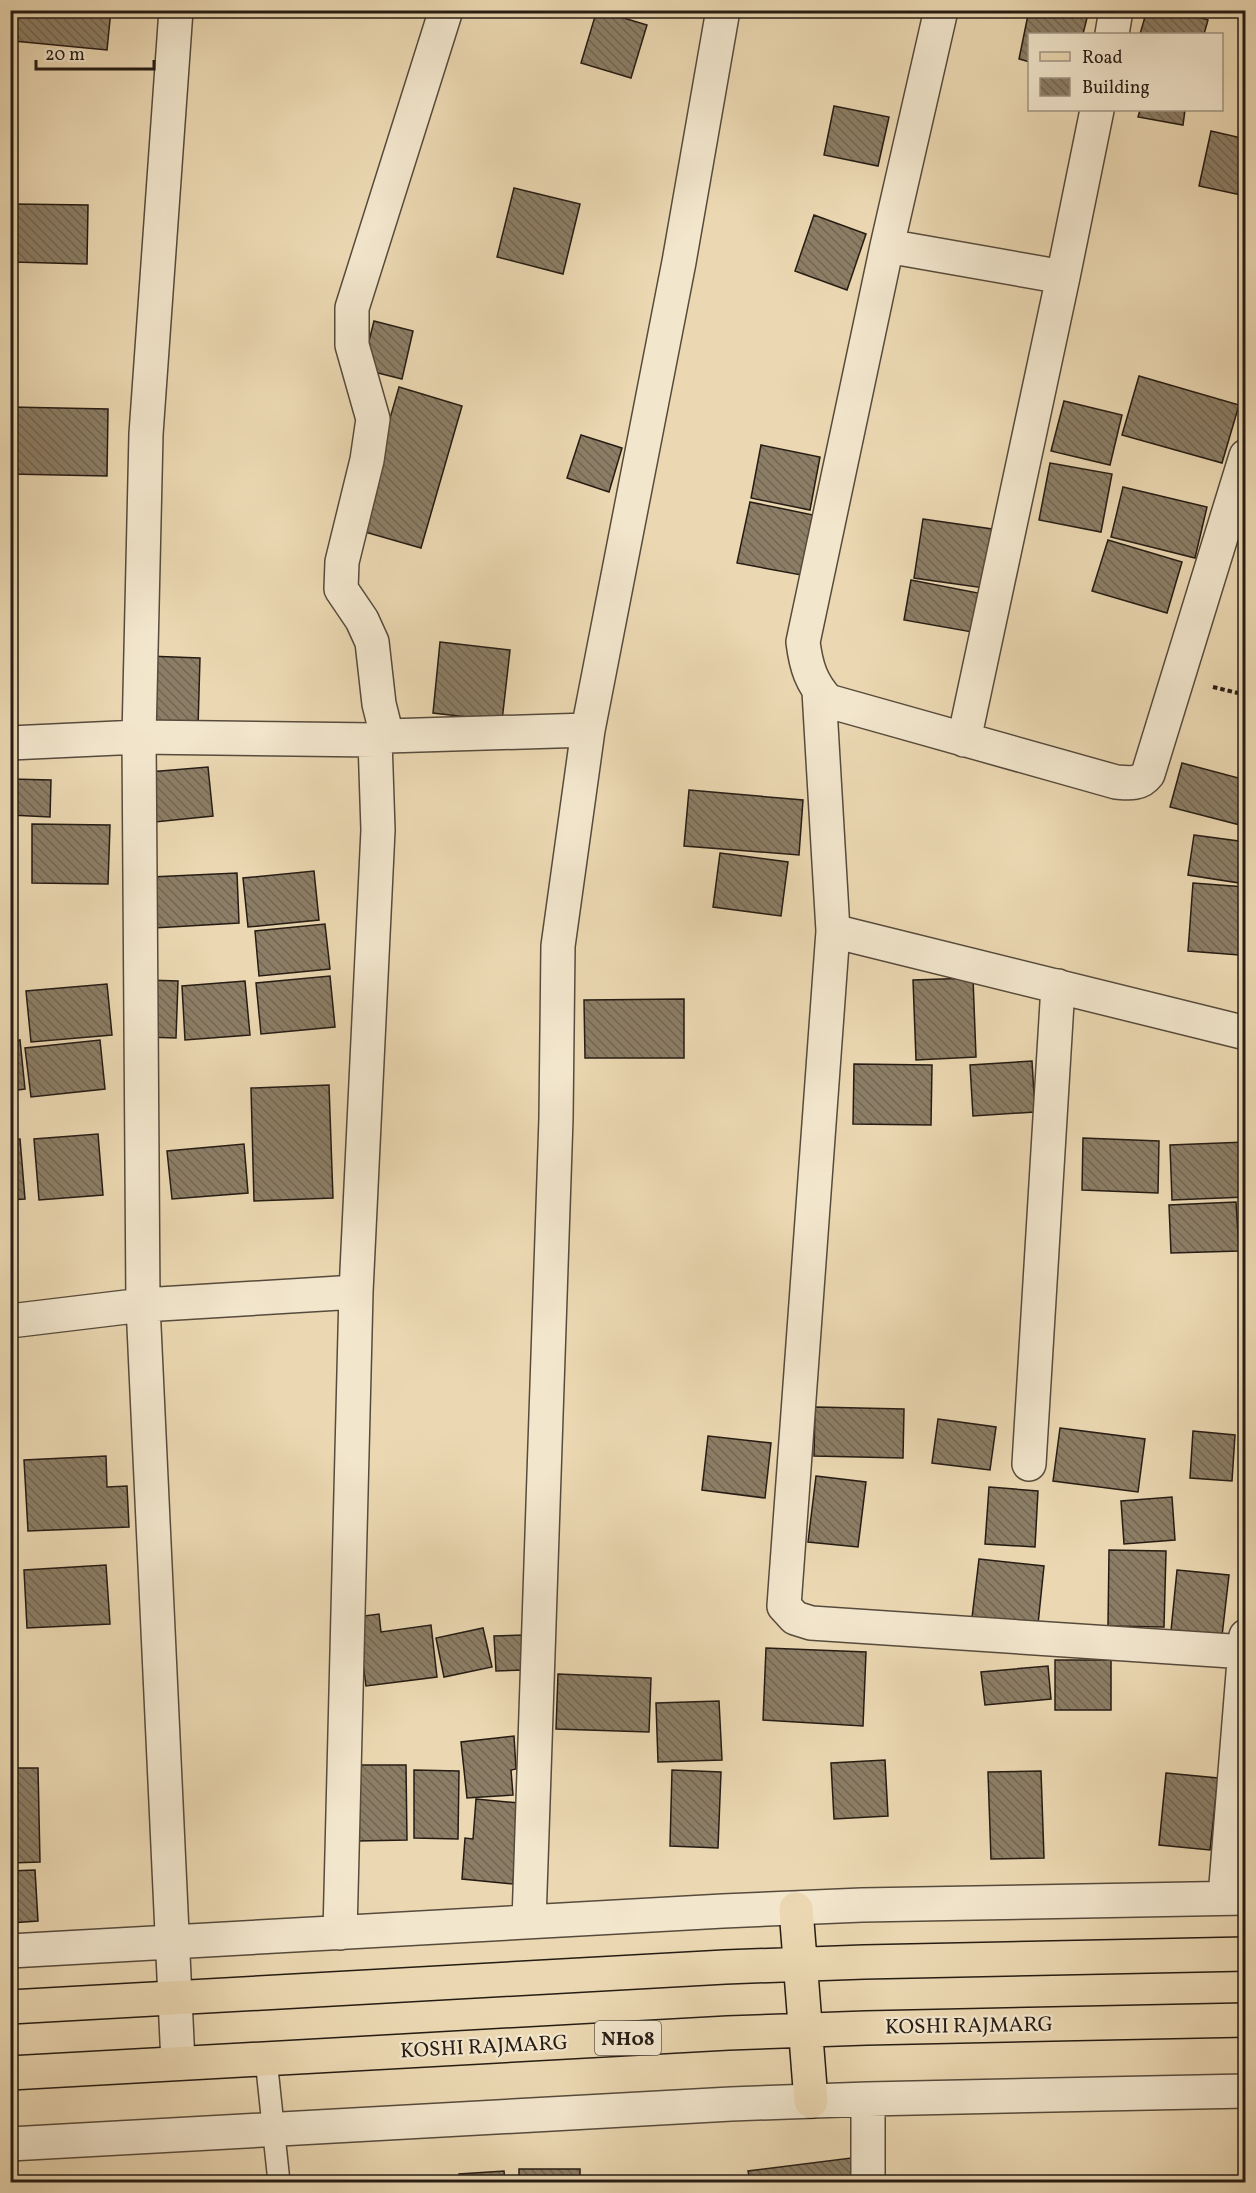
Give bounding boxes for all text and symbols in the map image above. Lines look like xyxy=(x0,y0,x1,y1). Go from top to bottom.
scale bar xyxy=(36,33,154,71)
legend xyxy=(1028,33,1223,111)
text: 20 m xyxy=(45,43,85,68)
text: Road xyxy=(1082,46,1123,71)
text: Building xyxy=(1082,76,1150,101)
street label: KOSHI RAJMARG xyxy=(885,2011,1053,2042)
road number: NH08 xyxy=(595,2021,661,2055)
street label: KOSHI RAJMARG xyxy=(399,2029,569,2066)

